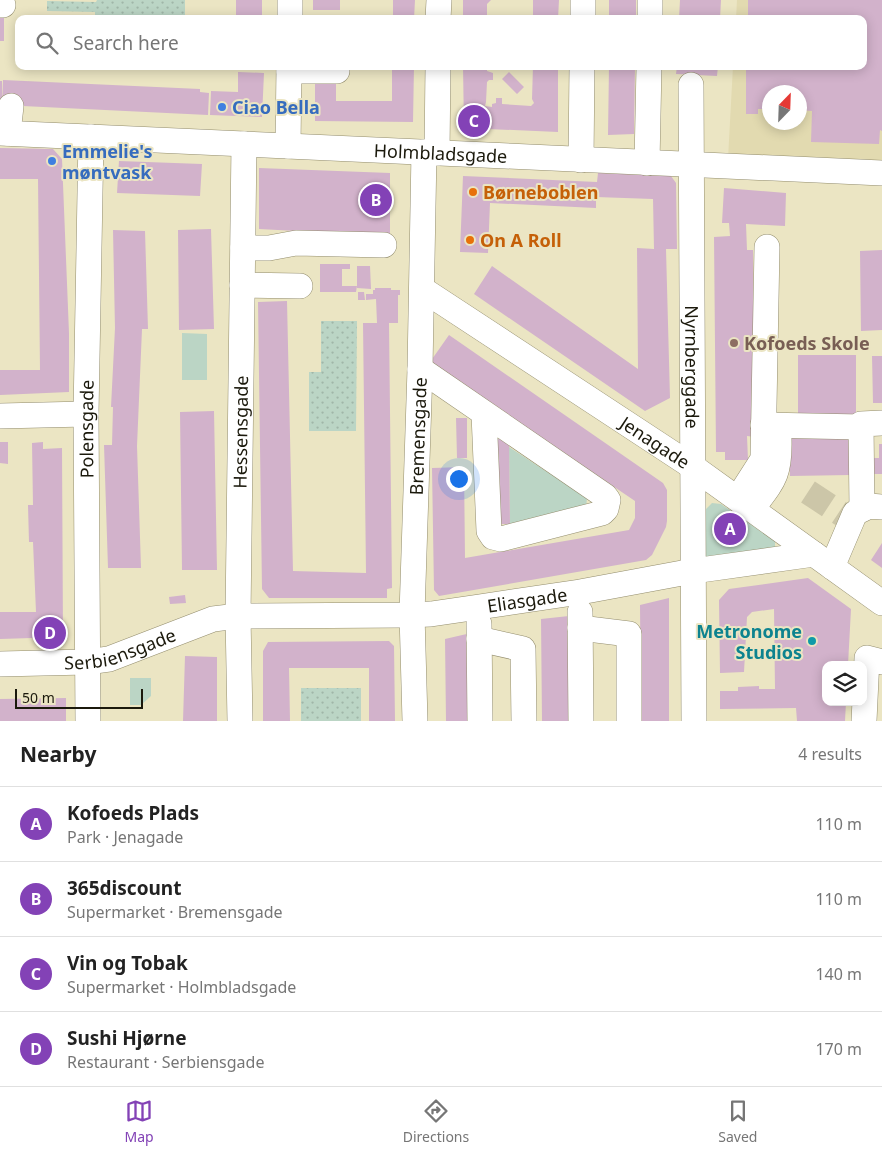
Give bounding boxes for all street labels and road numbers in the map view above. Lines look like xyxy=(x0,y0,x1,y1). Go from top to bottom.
street label: Holmbladsgade xyxy=(373,138,508,168)
street label: Nyrnberggade xyxy=(680,305,705,429)
street label: Hessensgade xyxy=(228,375,253,489)
street label: Bremensgade xyxy=(404,377,432,496)
street label: Polensgade xyxy=(74,379,99,478)
street label: Jenagade xyxy=(614,409,695,474)
street label: Eliasgade xyxy=(486,582,569,618)
street label: Serbiensgade xyxy=(64,622,179,675)

